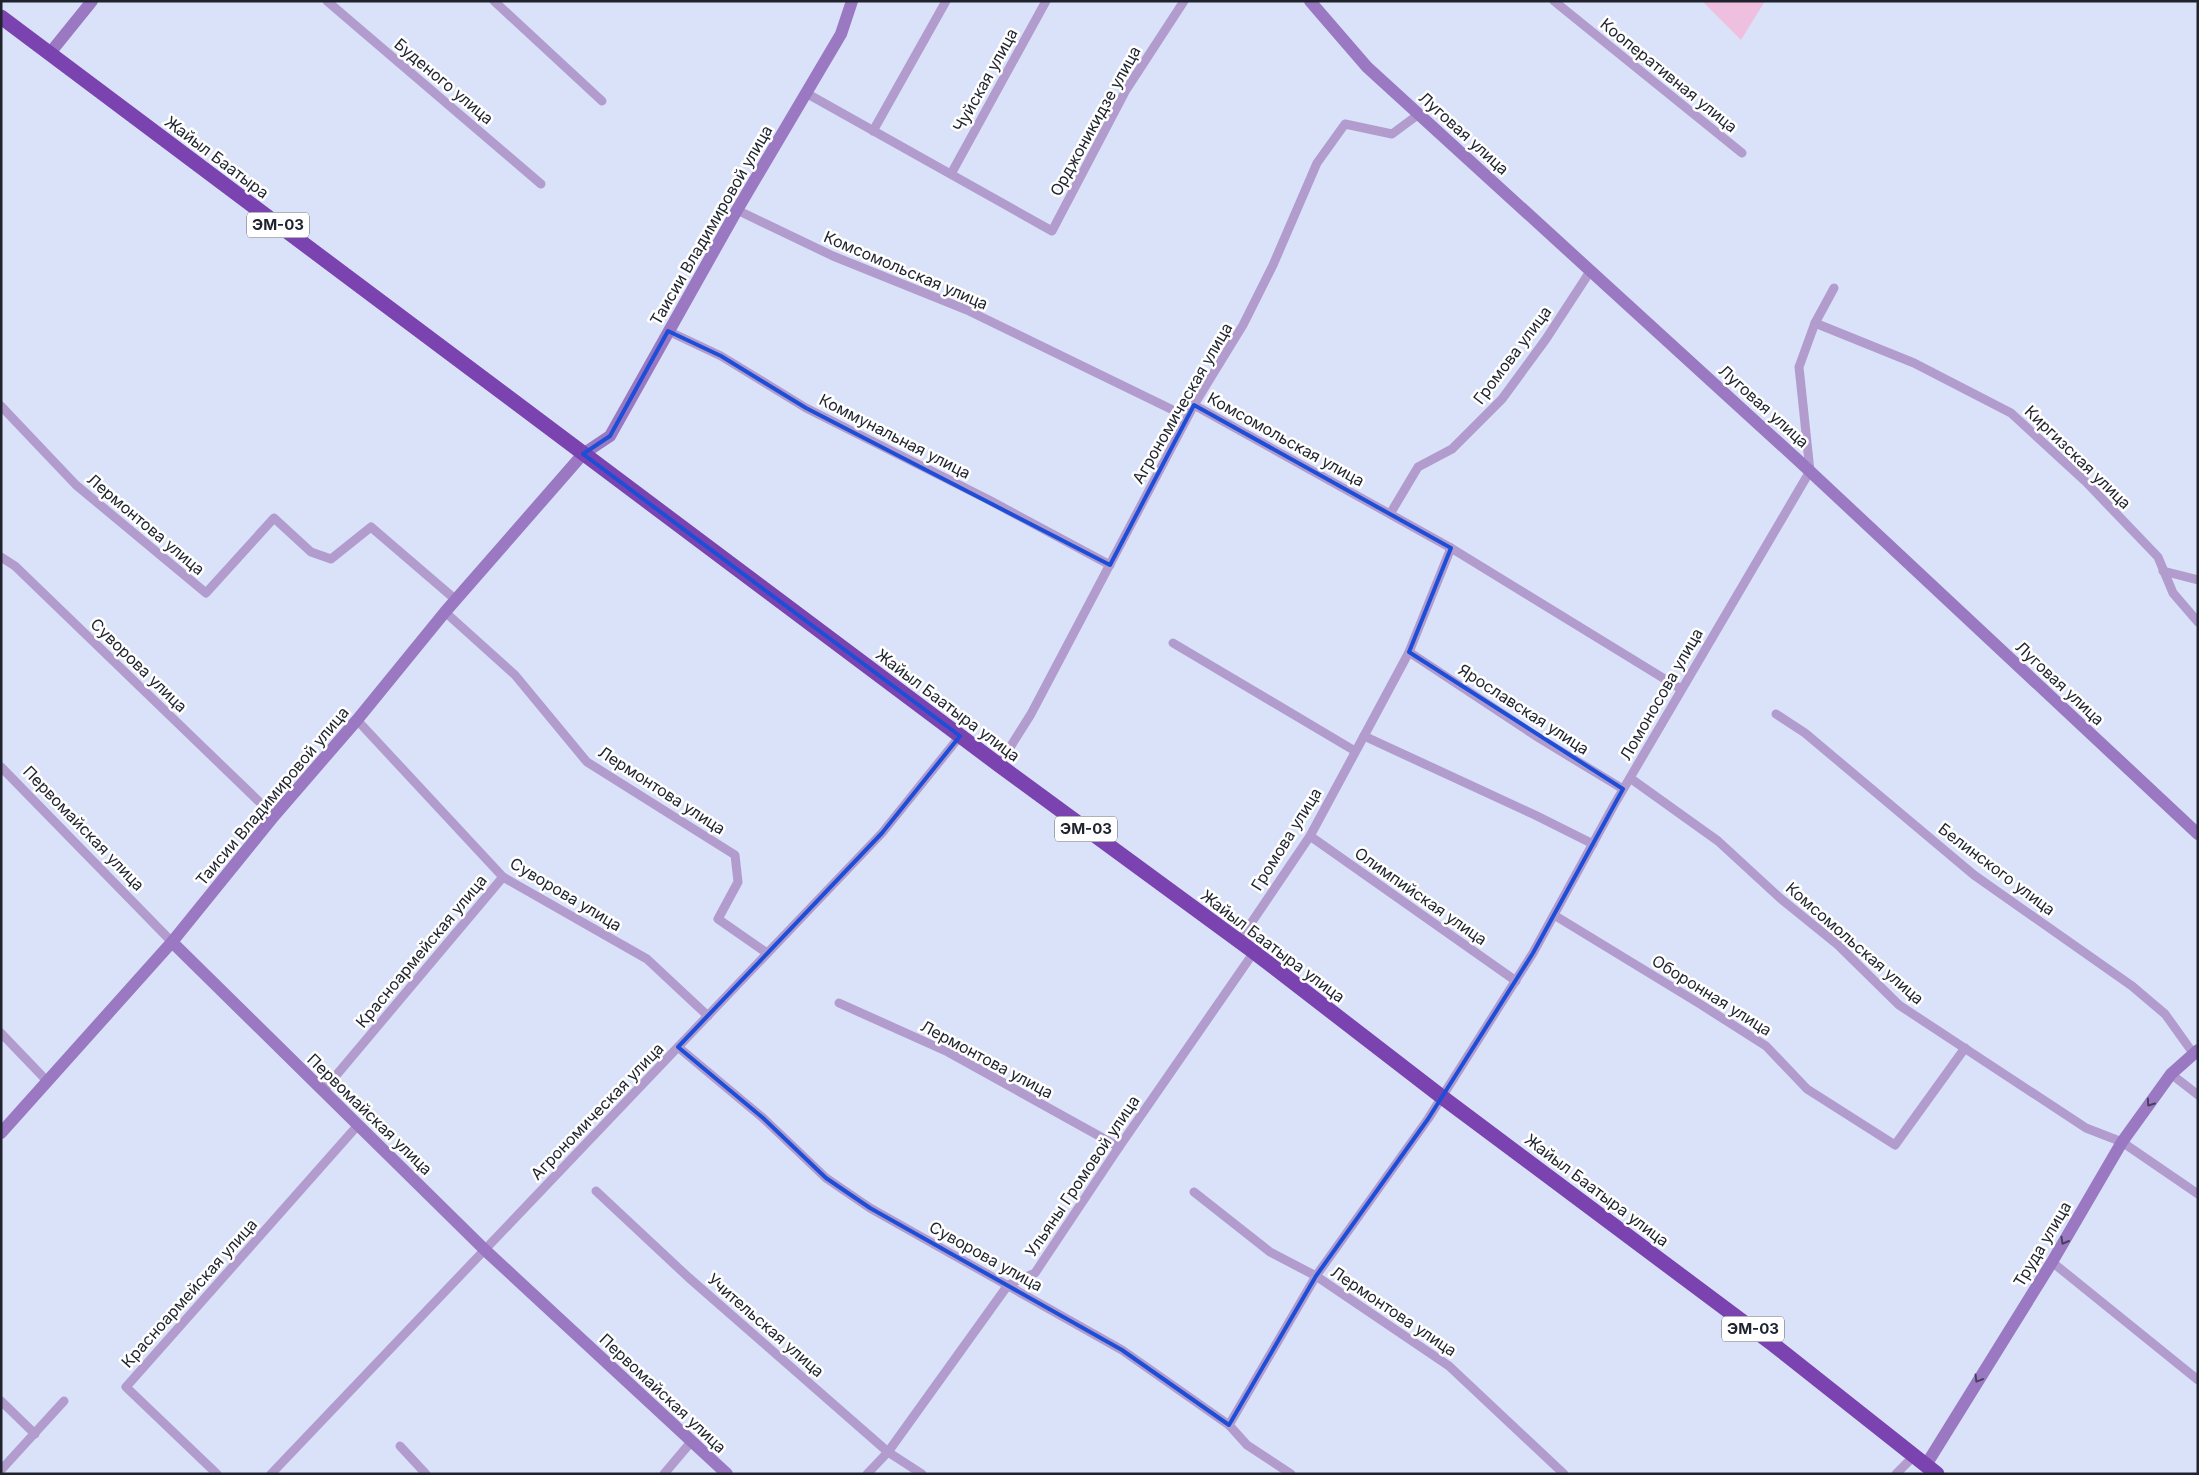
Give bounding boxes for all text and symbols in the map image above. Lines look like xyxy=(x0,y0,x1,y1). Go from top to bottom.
street label: Кооперативная улица xyxy=(1596,14,1742,136)
street label: Чуйская улица xyxy=(948,25,1022,135)
street label: Буденого улица xyxy=(390,34,498,128)
street label: Орджоникидзе улица xyxy=(1045,42,1145,200)
street label: Луговая улица xyxy=(1415,87,1513,179)
street label: Жайыл Баатыра xyxy=(161,111,273,203)
street label: Таисии Владимировой улица xyxy=(645,121,777,329)
road number: ЭМ-03 xyxy=(247,212,309,238)
street label: Комсомольская улица xyxy=(821,226,991,314)
street label: Громова улица xyxy=(1469,302,1555,408)
street label: Агрономическая улица xyxy=(1128,319,1236,487)
street label: Луговая улица xyxy=(1715,360,1813,452)
street label: Комсомольская улица xyxy=(1204,387,1368,491)
street label: Коммунальная улица xyxy=(816,389,974,483)
street label: Киргизская улица xyxy=(2021,401,2135,513)
street label: Лермонтова улица xyxy=(83,469,209,579)
street label: Суворова улица xyxy=(86,614,192,716)
street label: Ломоносова улица xyxy=(1615,624,1707,764)
street label: Луговая улица xyxy=(2011,637,2109,729)
street label: Жайыл Баатыра улица xyxy=(872,644,1024,766)
street label: Ярославская улица xyxy=(1455,659,1593,759)
street label: Таисии Владимировой улица xyxy=(191,702,353,890)
street label: Лермонтова улица xyxy=(595,742,729,838)
street label: Первомайская улица xyxy=(19,761,149,895)
street label: Громова улица xyxy=(1246,784,1326,894)
road number: ЭМ-03 xyxy=(1055,816,1117,842)
street label: Белинского улица xyxy=(1935,819,2059,919)
street label: Олимпийская улица xyxy=(1351,843,1491,949)
street label: Суворова улица xyxy=(507,853,625,935)
street label: Красноармейская улица xyxy=(351,870,491,1032)
street label: Комсомольская улица xyxy=(1782,878,1928,1008)
street label: Жайыл Баатыра улица xyxy=(1197,885,1349,1007)
street label: Оборонная улица xyxy=(1648,950,1776,1040)
street label: Лермонтова улица xyxy=(917,1016,1057,1102)
street label: Агрономическая улица xyxy=(526,1038,668,1184)
street label: Первомайская улица xyxy=(303,1049,437,1179)
street label: Ульяны Громовой улица xyxy=(1020,1091,1144,1261)
one-way arrow xyxy=(2147,1097,2156,1107)
street label: Жайыл Баатыра улица xyxy=(1521,1129,1673,1251)
street label: Труда улица xyxy=(2009,1198,2075,1290)
street label: Красноармейская улица xyxy=(117,1214,261,1372)
street label: Суворова улица xyxy=(926,1217,1046,1295)
one-way arrow xyxy=(2061,1236,2071,1245)
street label: Лермонтова улица xyxy=(1327,1262,1461,1360)
street label: Учительская улица xyxy=(704,1269,828,1381)
road number: ЭМ-03 xyxy=(1722,1316,1784,1342)
street label: Первомайская улица xyxy=(595,1329,731,1457)
one-way arrow xyxy=(1975,1373,1985,1382)

